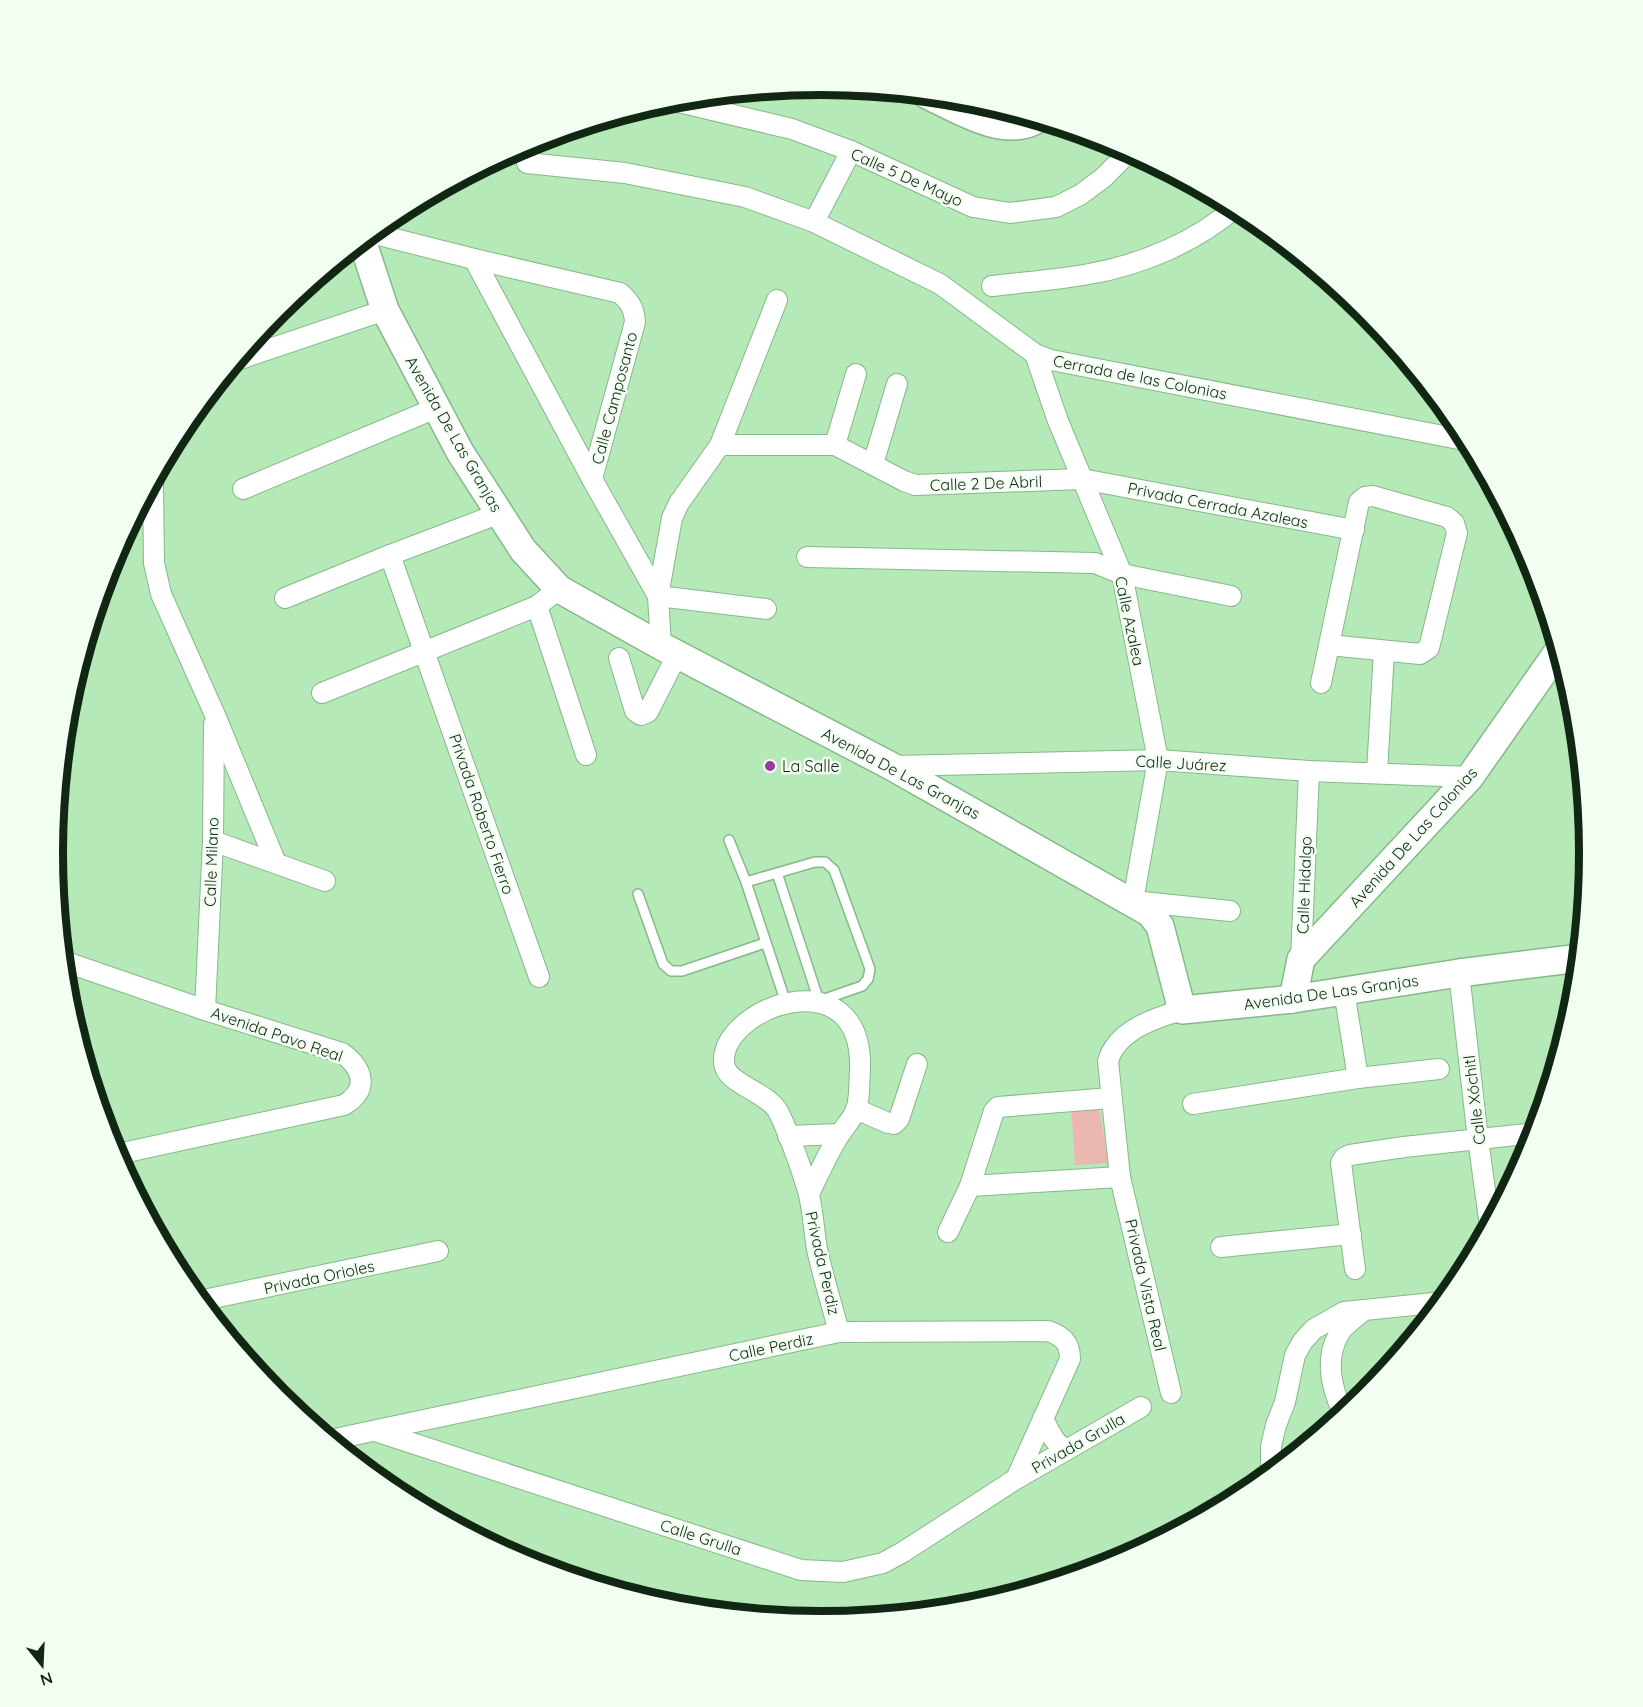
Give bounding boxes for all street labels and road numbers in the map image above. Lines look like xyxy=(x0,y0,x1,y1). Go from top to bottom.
street label: Calle 5 De Mayo xyxy=(848,143,966,211)
street label: Calle Camposanto xyxy=(587,330,641,466)
street label: Cerrada de las Colonias xyxy=(1051,350,1229,404)
street label: Avenida De Las Granjas xyxy=(401,353,507,515)
street label: Calle 2 De Abril xyxy=(930,471,1042,495)
street label: Privada Cerrada Azaleas xyxy=(1126,478,1310,532)
street label: Calle Azalea xyxy=(1111,575,1149,667)
street label: Avenida De Las Granjas xyxy=(818,723,984,823)
street label: Privada Roberto Fierro xyxy=(445,731,519,897)
street label: Calle Juárez xyxy=(1135,751,1227,775)
street label: Avenida De Las Colonias xyxy=(1345,763,1481,911)
street label: Calle Milano xyxy=(199,817,223,907)
street label: Calle Hidalgo xyxy=(1292,836,1316,934)
street label: Avenida De Las Granjas xyxy=(1242,970,1420,1014)
street label: Avenida Pavo Real xyxy=(208,1002,346,1066)
street label: Calle Xóchitl xyxy=(1459,1054,1489,1146)
street label: Privada Perdiz xyxy=(801,1209,845,1317)
street label: Privada Vista Real xyxy=(1121,1217,1171,1353)
street label: Privada Orioles xyxy=(262,1256,376,1298)
street label: Calle Perdiz xyxy=(727,1328,815,1366)
street label: Privada Grulla xyxy=(1028,1408,1128,1478)
street label: Calle Grulla xyxy=(658,1514,744,1560)

